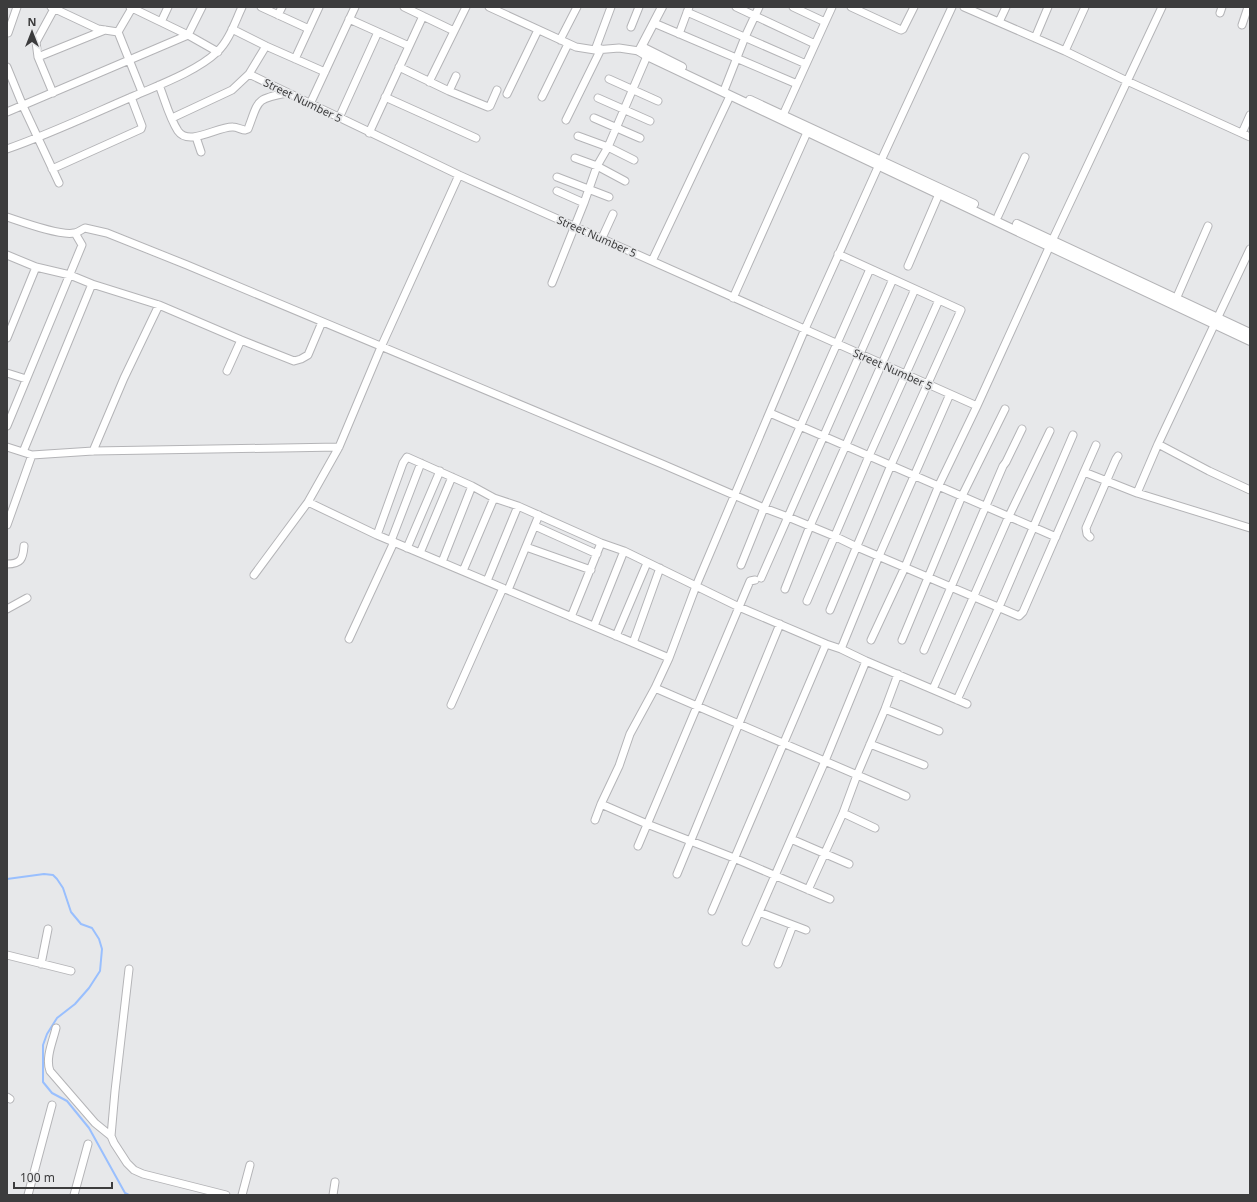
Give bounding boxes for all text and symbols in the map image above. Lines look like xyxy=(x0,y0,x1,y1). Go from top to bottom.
north arrow xyxy=(12,12,52,52)
text: N xyxy=(28,14,36,29)
street label: Street Number 5 xyxy=(261,74,345,126)
street label: Street Number 5 xyxy=(555,212,639,260)
street label: Street Number 5 xyxy=(851,345,935,393)
scale bar xyxy=(14,1164,112,1190)
text: 100 m xyxy=(20,1169,55,1186)

